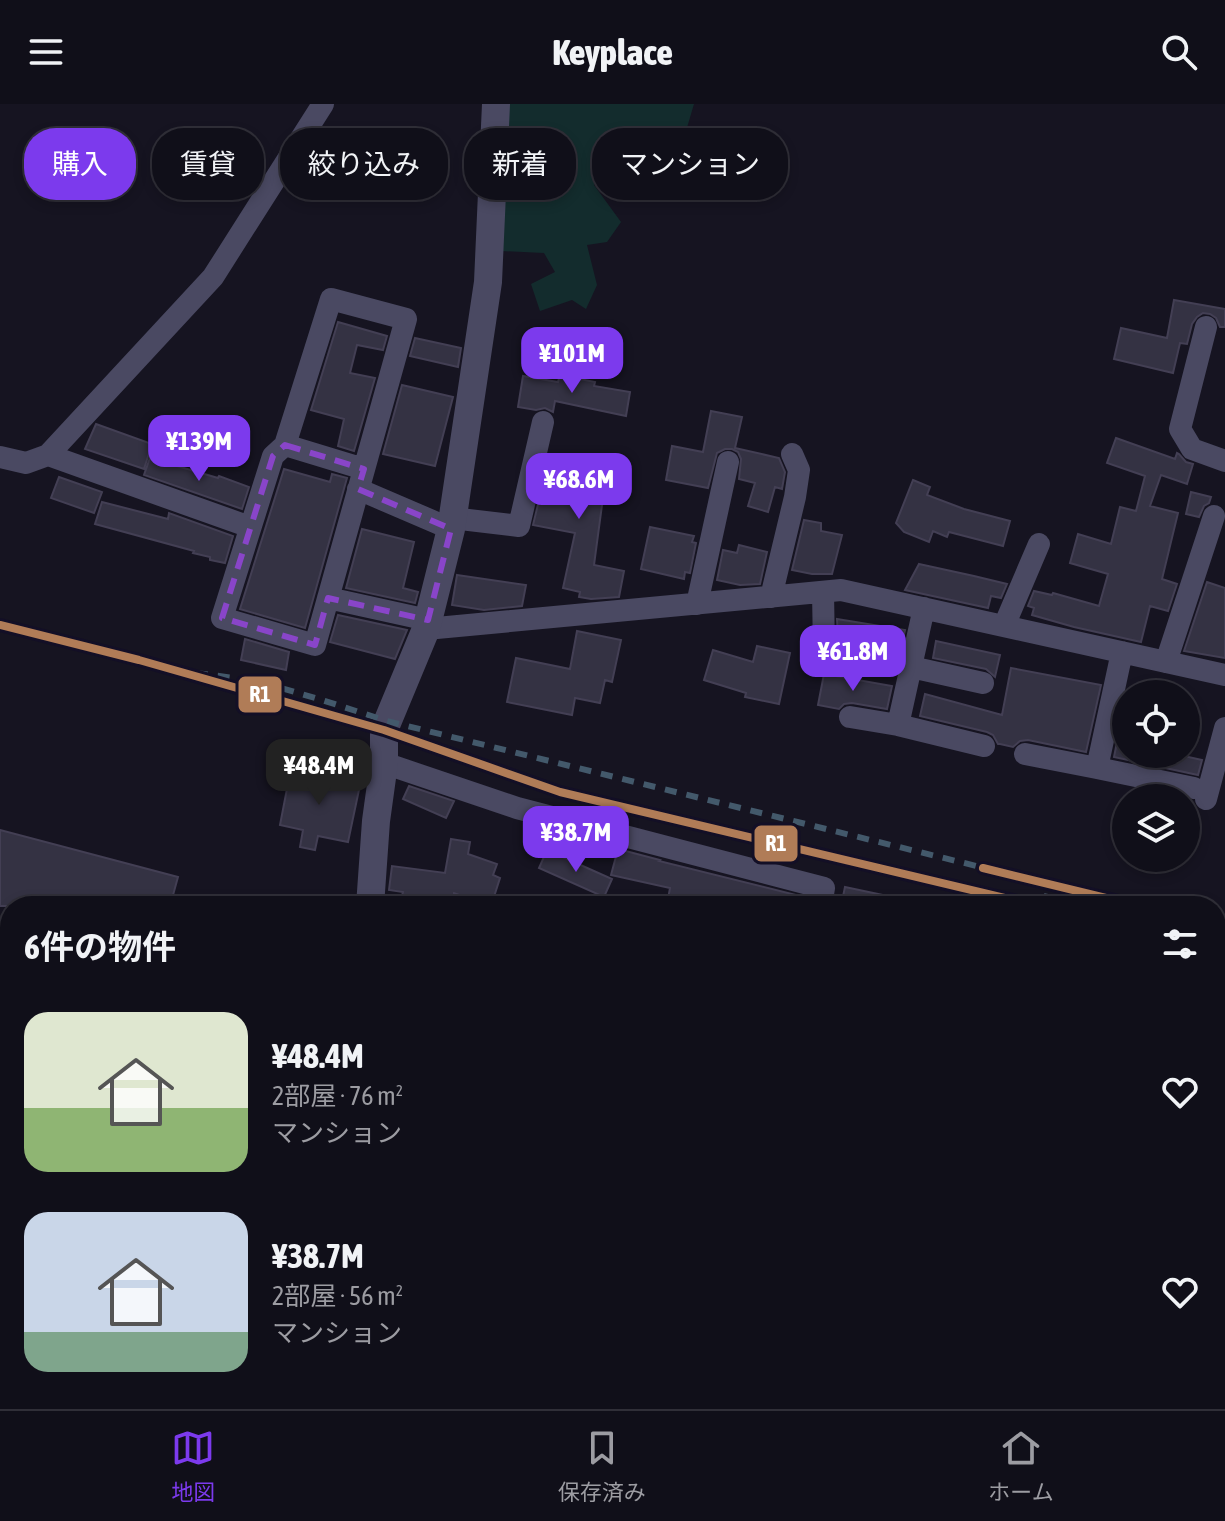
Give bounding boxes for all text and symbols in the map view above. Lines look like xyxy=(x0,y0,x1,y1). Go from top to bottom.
icon: menu xyxy=(24,30,68,74)
icon: search xyxy=(1157,30,1201,74)
text: Keyplace xyxy=(552,31,673,73)
chip: 購入 xyxy=(24,128,136,200)
chip: 賃貸 xyxy=(152,128,264,200)
chip: 絞り込み xyxy=(280,128,448,200)
chip: 新着 xyxy=(464,128,576,200)
chip: マンション xyxy=(592,128,788,200)
pin: ¥101M xyxy=(516,327,628,395)
text: ¥101M xyxy=(539,338,605,368)
pin: ¥139M xyxy=(143,415,255,483)
text: ¥139M xyxy=(166,426,232,456)
pin: ¥68.6M xyxy=(514,453,644,521)
text: ¥68.6M xyxy=(544,464,614,494)
pin: ¥61.8M xyxy=(788,625,918,693)
text: ¥61.8M xyxy=(818,636,888,666)
line badge: R1 xyxy=(237,675,283,714)
map controls xyxy=(1112,680,1200,872)
button: locate xyxy=(1112,680,1200,768)
text: R1 xyxy=(249,681,271,707)
pin: ¥48.4M xyxy=(254,739,384,807)
text: ¥48.4M xyxy=(284,750,354,780)
button: layers xyxy=(1112,784,1200,872)
pin: ¥38.7M xyxy=(511,806,641,874)
text: ¥38.7M xyxy=(541,817,611,847)
line badge: R1 xyxy=(753,824,799,863)
text: R1 xyxy=(765,830,787,856)
icon: filters xyxy=(1158,922,1202,966)
text: 6件の物件 xyxy=(24,927,176,966)
text: ¥48.4M xyxy=(272,1036,364,1075)
icon: home xyxy=(88,1044,184,1140)
icon: heart xyxy=(1158,1070,1202,1114)
text: 2部屋 · 76 m² xyxy=(272,1081,403,1111)
text: マンション xyxy=(272,1118,402,1148)
text: ¥38.7M xyxy=(272,1236,364,1275)
icon: home xyxy=(88,1244,184,1340)
icon: heart xyxy=(1158,1270,1202,1314)
text: 2部屋 · 56 m² xyxy=(272,1281,403,1311)
text: マンション xyxy=(272,1318,402,1348)
tab: 地図 xyxy=(171,1426,215,1506)
tab: 保存済み xyxy=(558,1426,646,1506)
tab: ホーム xyxy=(988,1426,1054,1506)

